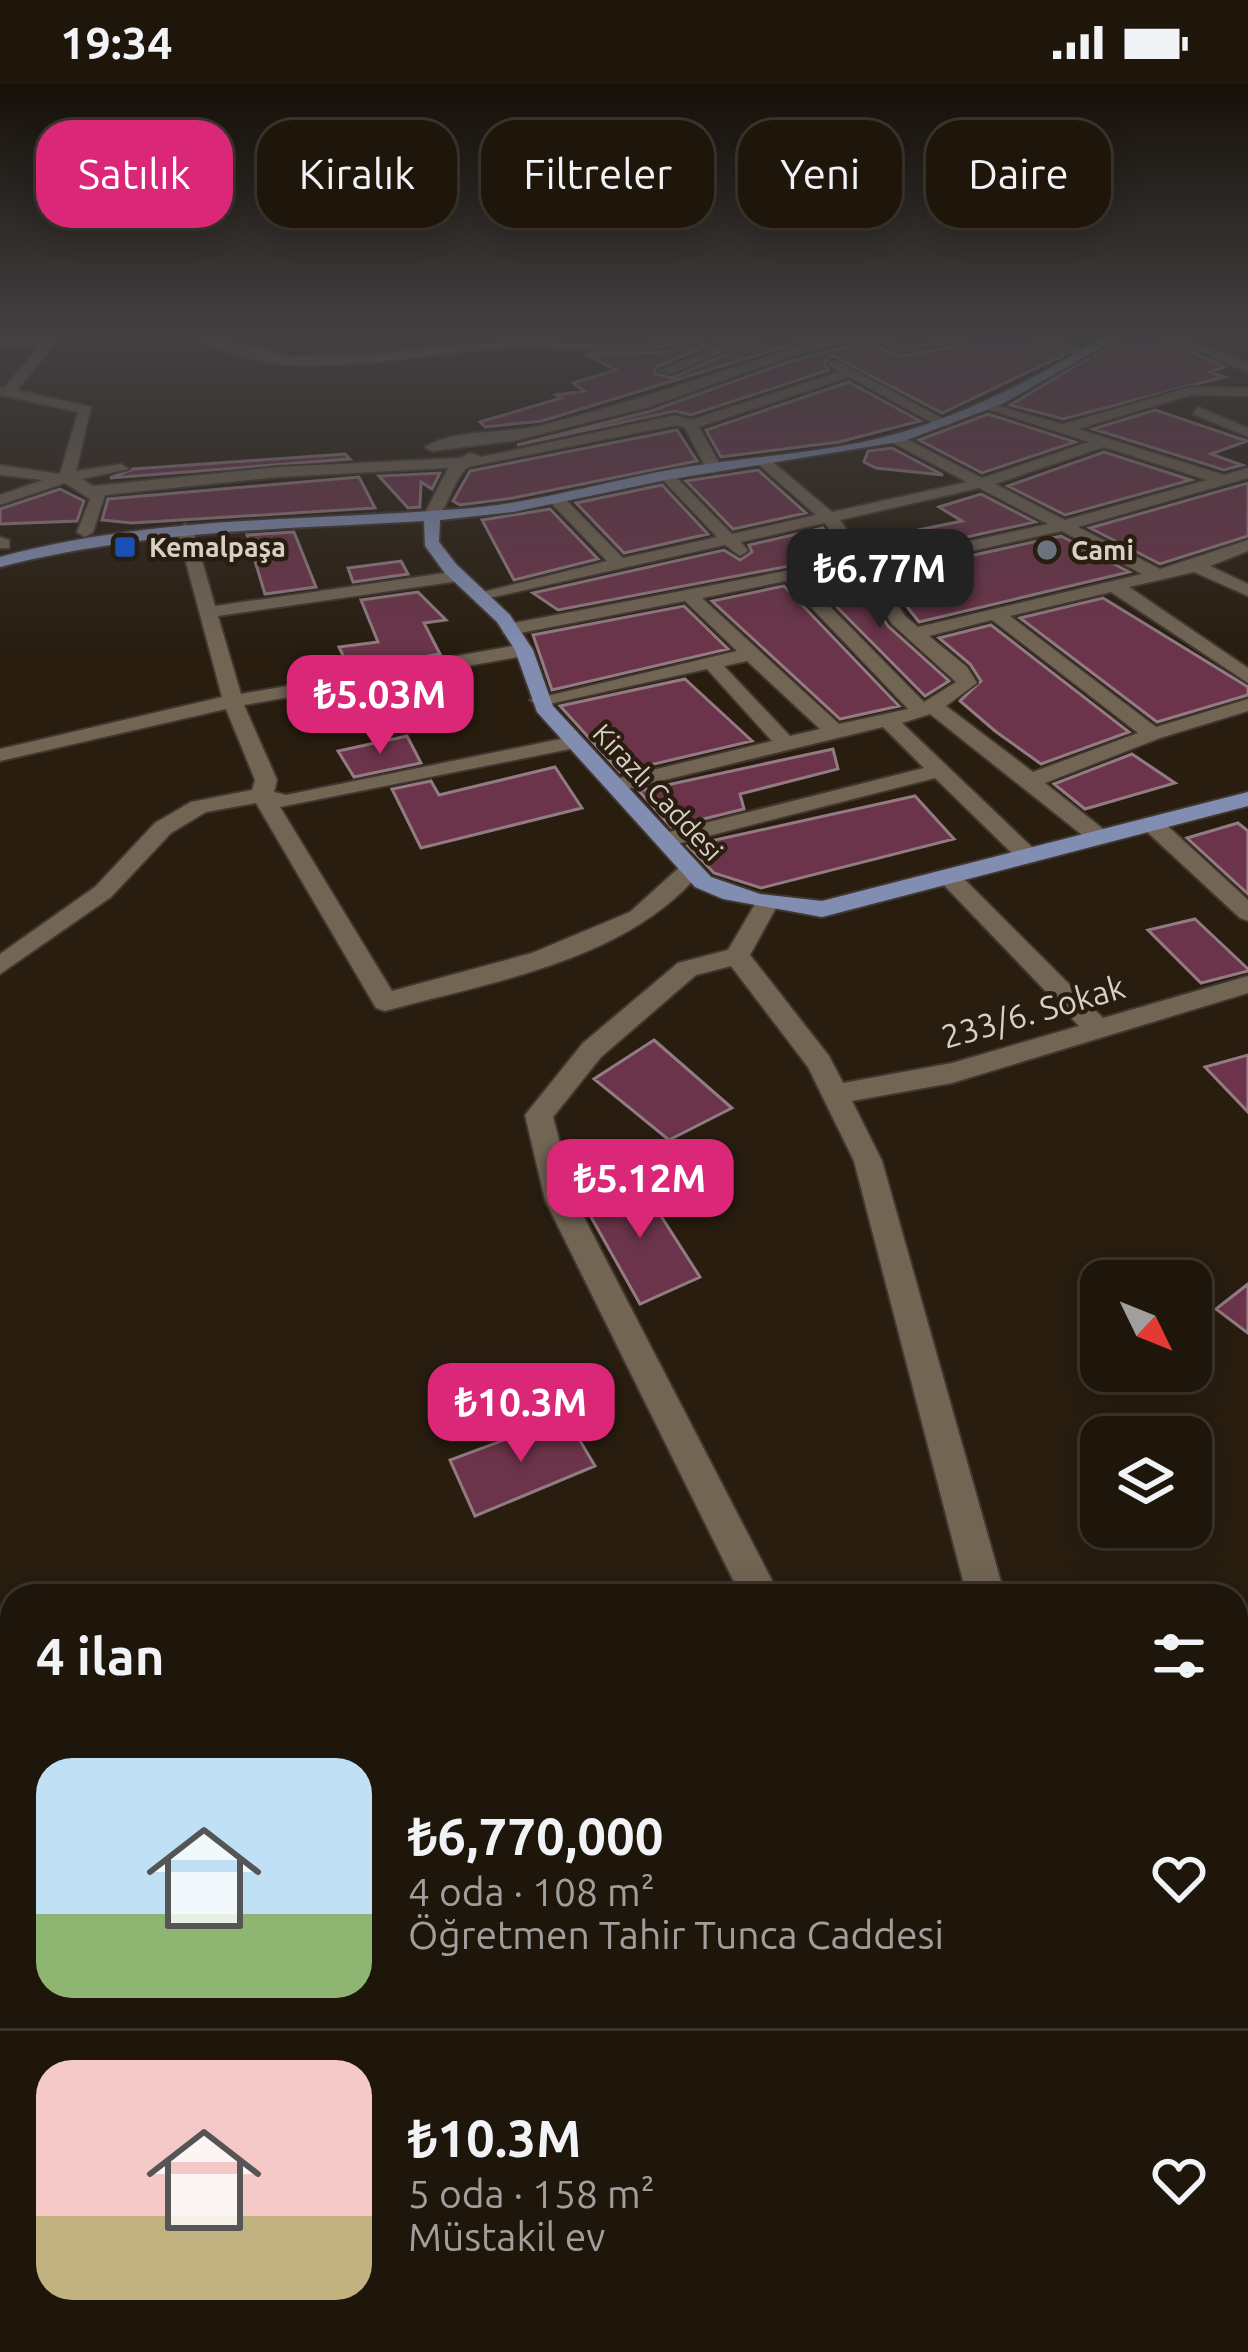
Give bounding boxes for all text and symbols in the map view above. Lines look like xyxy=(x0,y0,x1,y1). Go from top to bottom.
text: 19:34 xyxy=(60,17,173,68)
chip: Satılık xyxy=(36,120,233,228)
chip: Kiralık xyxy=(257,120,457,228)
chip: Filtreler xyxy=(481,120,714,228)
chip: Yeni xyxy=(738,120,902,228)
chip: Daire xyxy=(926,120,1111,228)
pin: ₺6.77M xyxy=(782,529,978,631)
place label: Kemalpaşa xyxy=(149,532,286,563)
marker: Kemalpaşa xyxy=(112,534,138,560)
place label: Cami xyxy=(1071,535,1134,565)
marker: Cami xyxy=(1034,537,1060,563)
text: ₺6.77M xyxy=(814,546,946,589)
pin: ₺5.03M xyxy=(282,655,478,757)
text: ₺5.03M xyxy=(314,672,446,715)
street label: Kirazlı Caddesi xyxy=(587,718,729,866)
street label: 233/6. Sokak xyxy=(937,967,1129,1055)
pin: ₺5.12M xyxy=(542,1139,738,1241)
text: ₺5.12M xyxy=(574,1156,706,1199)
north arrow xyxy=(1080,1260,1212,1392)
map controls xyxy=(1080,1260,1212,1548)
pin: ₺10.3M xyxy=(423,1363,619,1465)
text: ₺10.3M xyxy=(455,1380,587,1423)
button: layers xyxy=(1080,1416,1212,1548)
icon: filters xyxy=(1146,1623,1212,1689)
text: 4 ilan xyxy=(36,1627,165,1685)
icon: home xyxy=(132,1806,276,1950)
text: ₺6,770,000 xyxy=(408,1807,664,1865)
icon: heart xyxy=(1146,1845,1212,1911)
text: 4 oda · 108 m² xyxy=(408,1870,655,1913)
text: Öğretmen Tahir Tunca Caddesi xyxy=(408,1913,944,1956)
icon: home xyxy=(132,2108,276,2252)
text: ₺10.3M xyxy=(408,2109,581,2167)
icon: heart xyxy=(1146,2147,1212,2213)
text: 5 oda · 158 m² xyxy=(408,2172,655,2215)
text: Müstakil ev xyxy=(408,2215,605,2258)

